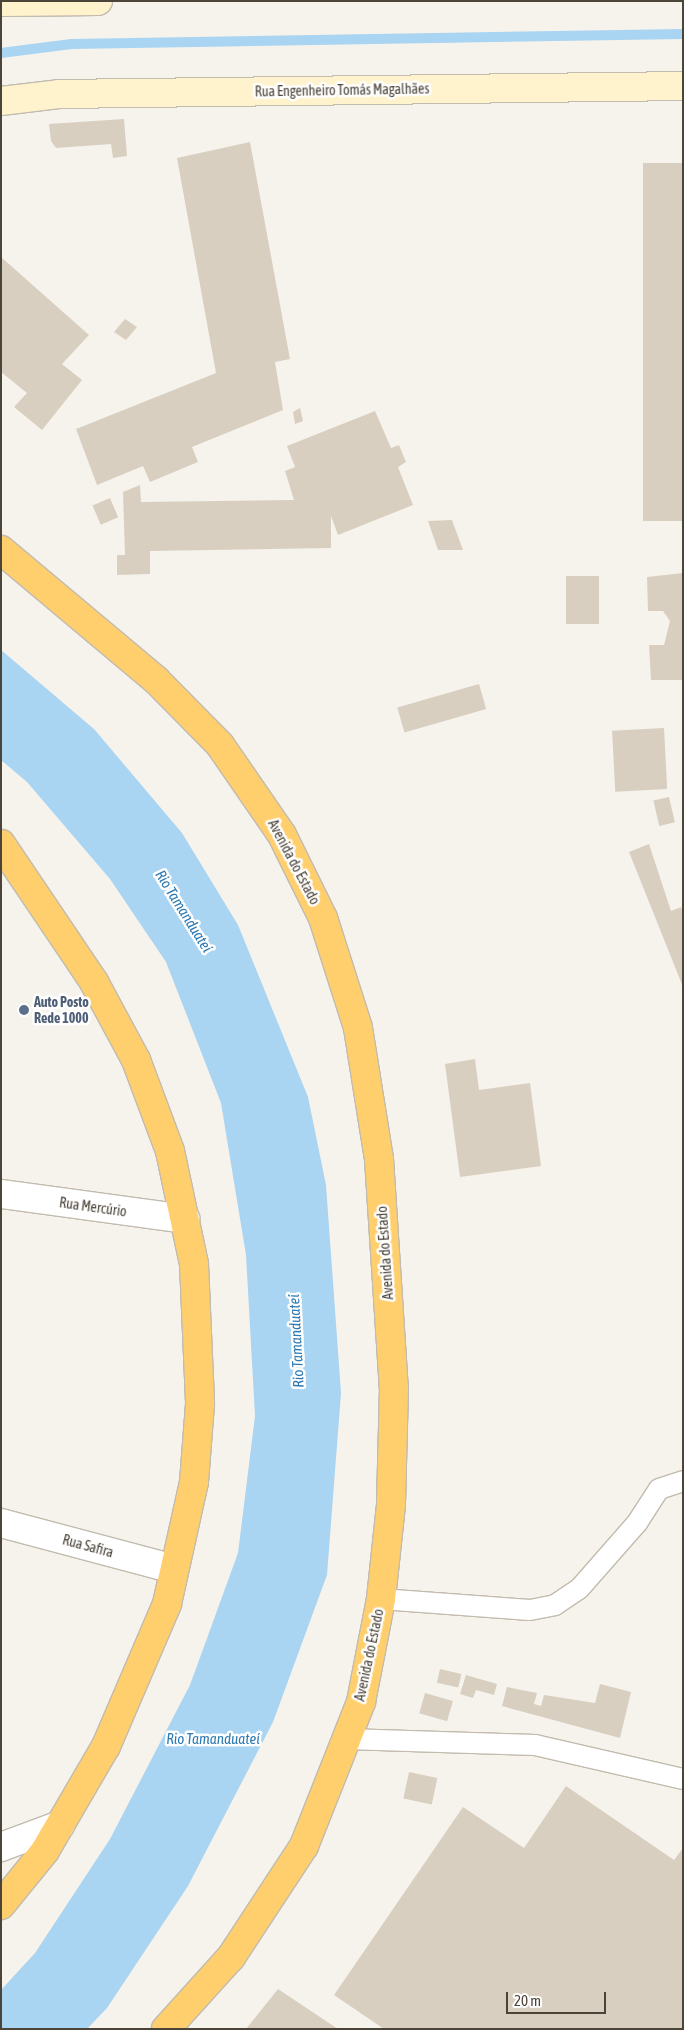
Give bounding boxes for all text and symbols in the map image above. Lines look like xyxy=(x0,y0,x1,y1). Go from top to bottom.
street label: Rua Engenheiro Tomás Magalhães xyxy=(255,80,429,100)
street label: Avenida do Estado xyxy=(265,817,323,907)
water label: Rio Tamanduateí xyxy=(152,867,216,955)
place label: Auto Posto Rede 1000 xyxy=(34,994,89,1026)
marker: Auto Posto Rede 1000 xyxy=(18,1004,30,1016)
street label: Rua Mercúrio xyxy=(58,1194,128,1220)
street label: Avenida do Estado xyxy=(373,1206,397,1300)
water label: Rio Tamanduateí xyxy=(285,1294,307,1388)
street label: Rua Safira xyxy=(61,1531,115,1561)
street label: Avenida do Estado xyxy=(351,1607,387,1703)
water label: Rio Tamanduateí xyxy=(166,1730,260,1748)
scale bar xyxy=(509,1982,609,2014)
text: 20 m xyxy=(514,1992,541,2009)

